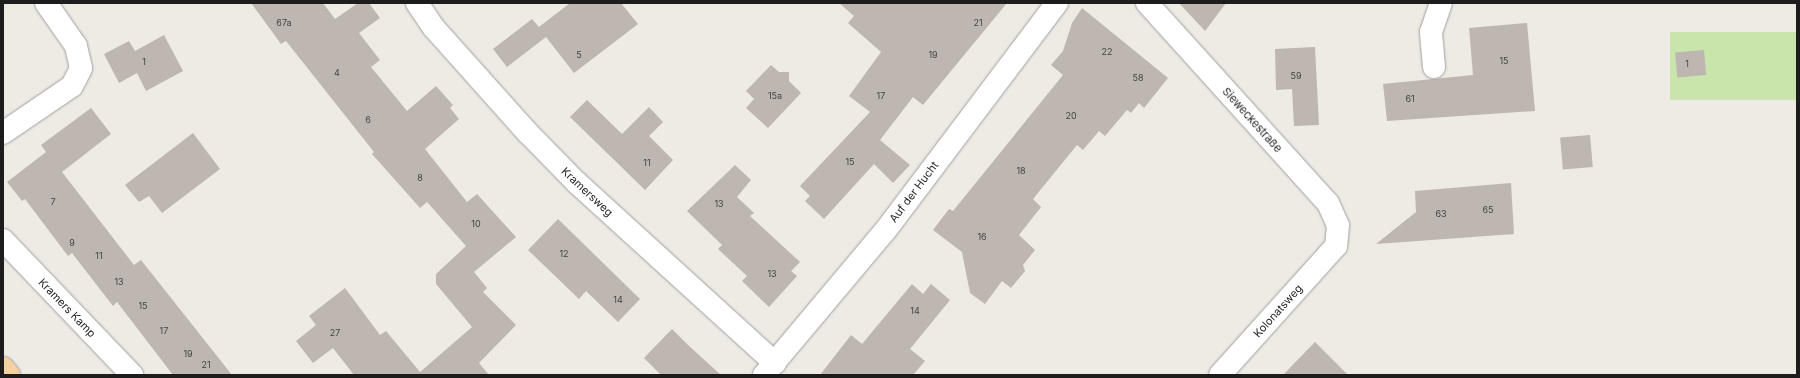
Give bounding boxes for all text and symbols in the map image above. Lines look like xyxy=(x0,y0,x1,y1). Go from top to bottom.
house number: 67a xyxy=(276,18,292,28)
house number: 21 xyxy=(973,18,983,28)
house number: 22 xyxy=(1102,47,1112,57)
house number: 5 xyxy=(576,50,582,60)
house number: 19 xyxy=(928,50,938,60)
house number: 15 xyxy=(1499,56,1509,66)
house number: 1 xyxy=(142,57,146,67)
house number: 1 xyxy=(1685,59,1689,69)
house number: 4 xyxy=(334,68,340,78)
house number: 59 xyxy=(1290,71,1302,81)
house number: 58 xyxy=(1132,73,1144,83)
street label: Sieweckestraße xyxy=(1219,85,1285,155)
house number: 15a xyxy=(768,91,782,101)
house number: 17 xyxy=(877,91,885,101)
house number: 61 xyxy=(1405,94,1415,104)
house number: 20 xyxy=(1065,111,1077,121)
house number: 6 xyxy=(365,115,371,125)
house number: 15 xyxy=(845,157,855,167)
house number: 11 xyxy=(643,158,651,168)
street label: Auf der Hucht xyxy=(887,159,941,225)
street label: Kramersweg xyxy=(558,165,616,219)
house number: 18 xyxy=(1016,166,1026,176)
house number: 8 xyxy=(417,173,423,183)
house number: 7 xyxy=(50,197,56,207)
house number: 13 xyxy=(714,199,724,209)
house number: 65 xyxy=(1482,205,1494,215)
house number: 63 xyxy=(1435,209,1447,219)
house number: 10 xyxy=(471,219,481,229)
house number: 16 xyxy=(977,232,987,242)
house number: 9 xyxy=(69,238,75,248)
house number: 12 xyxy=(559,249,569,259)
house number: 11 xyxy=(95,251,103,261)
house number: 13 xyxy=(767,269,777,279)
street label: Kramers Kamp xyxy=(36,276,98,340)
house number: 13 xyxy=(114,277,124,287)
street label: Kolonatsweg xyxy=(1251,282,1305,340)
house number: 14 xyxy=(613,295,623,305)
house number: 15 xyxy=(138,301,148,311)
house number: 14 xyxy=(910,306,920,316)
house number: 17 xyxy=(160,326,168,336)
house number: 27 xyxy=(330,328,340,338)
house number: 19 xyxy=(183,349,193,359)
house number: 21 xyxy=(201,360,211,370)

